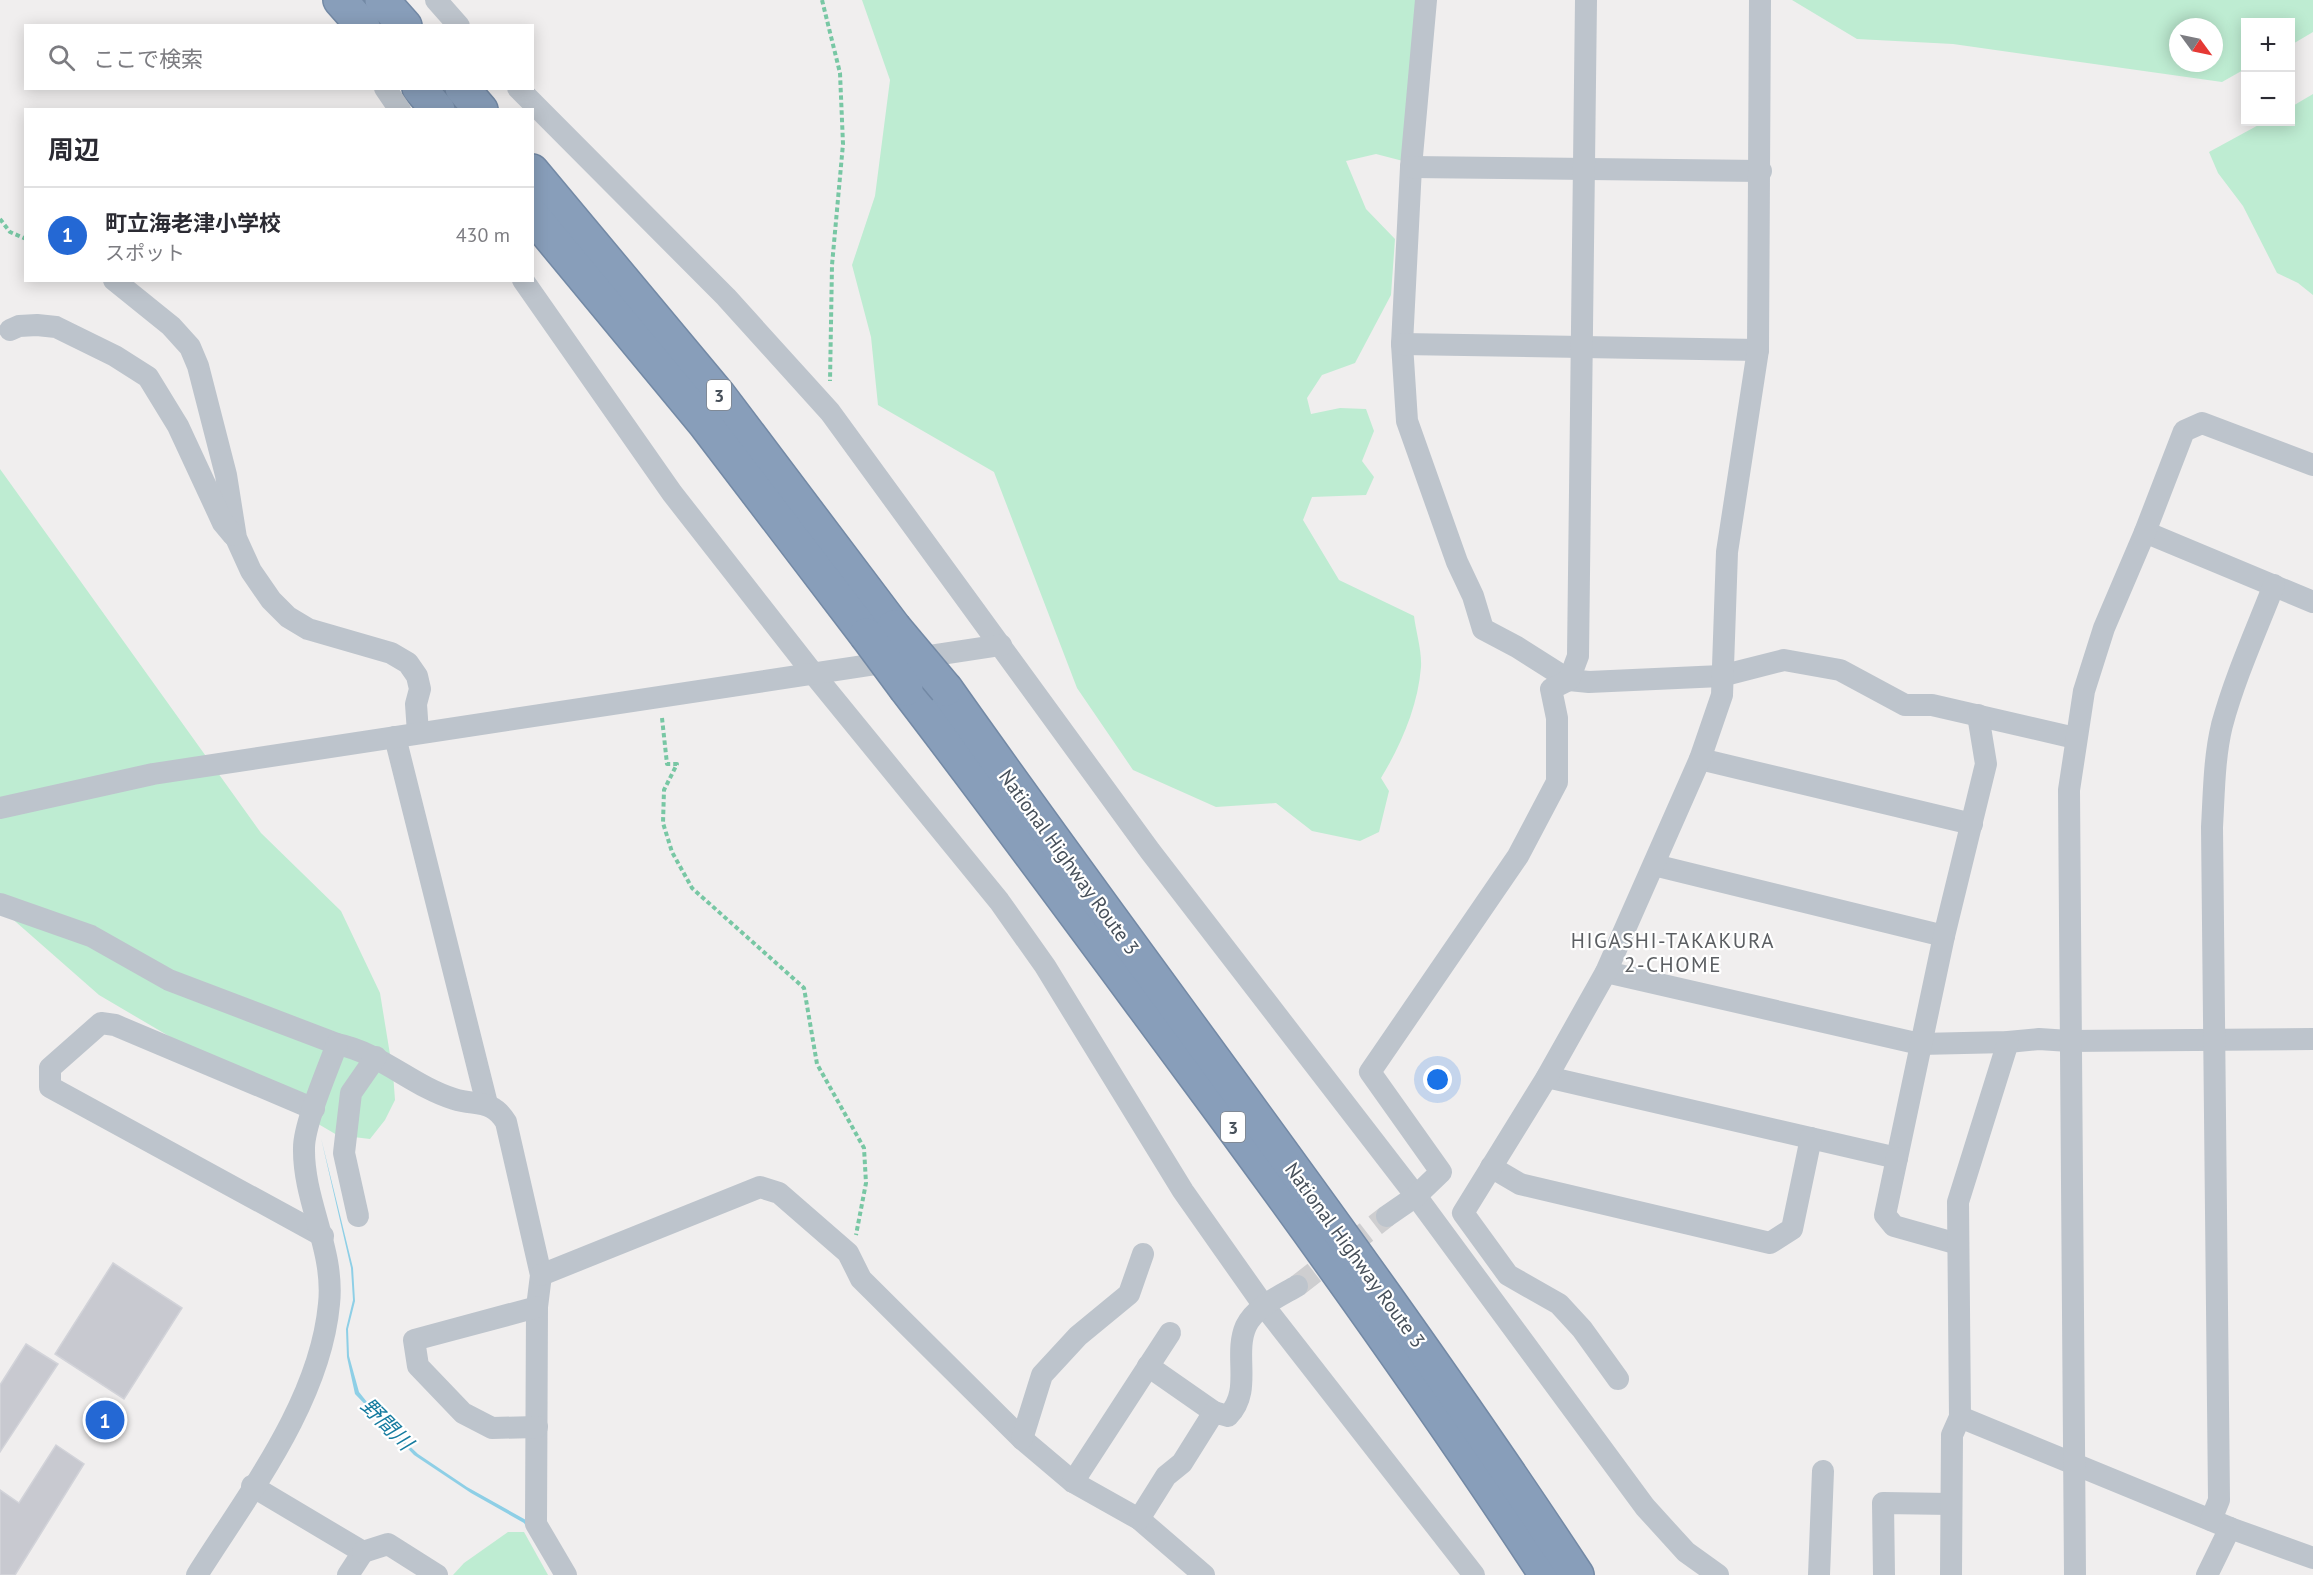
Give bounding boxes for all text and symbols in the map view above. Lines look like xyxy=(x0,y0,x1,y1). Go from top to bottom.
north arrow xyxy=(2169,18,2223,72)
map controls xyxy=(2241,18,2295,126)
button: + xyxy=(2241,18,2295,72)
search box xyxy=(24,24,534,90)
icon: search xyxy=(45,41,78,74)
text: ここで検索 xyxy=(93,45,203,73)
button: − xyxy=(2241,72,2295,126)
text: 周辺 xyxy=(48,133,100,166)
text: 町立海老津小学校 xyxy=(105,209,281,237)
text: 1 xyxy=(62,222,73,248)
text: 430 m xyxy=(456,222,510,248)
text: スポット xyxy=(105,240,185,266)
road number: 3 xyxy=(707,380,731,410)
street label: National Highway Route 3 xyxy=(993,764,1145,960)
district label: HIGASHI-TAKAKURA 2-CHOME xyxy=(1571,927,1775,978)
your location xyxy=(1423,1065,1452,1094)
road number: 3 xyxy=(1221,1112,1245,1142)
street label: National Highway Route 3 xyxy=(1279,1157,1431,1353)
water label: 野間川 xyxy=(355,1392,420,1457)
pin: 1 xyxy=(86,1398,124,1442)

